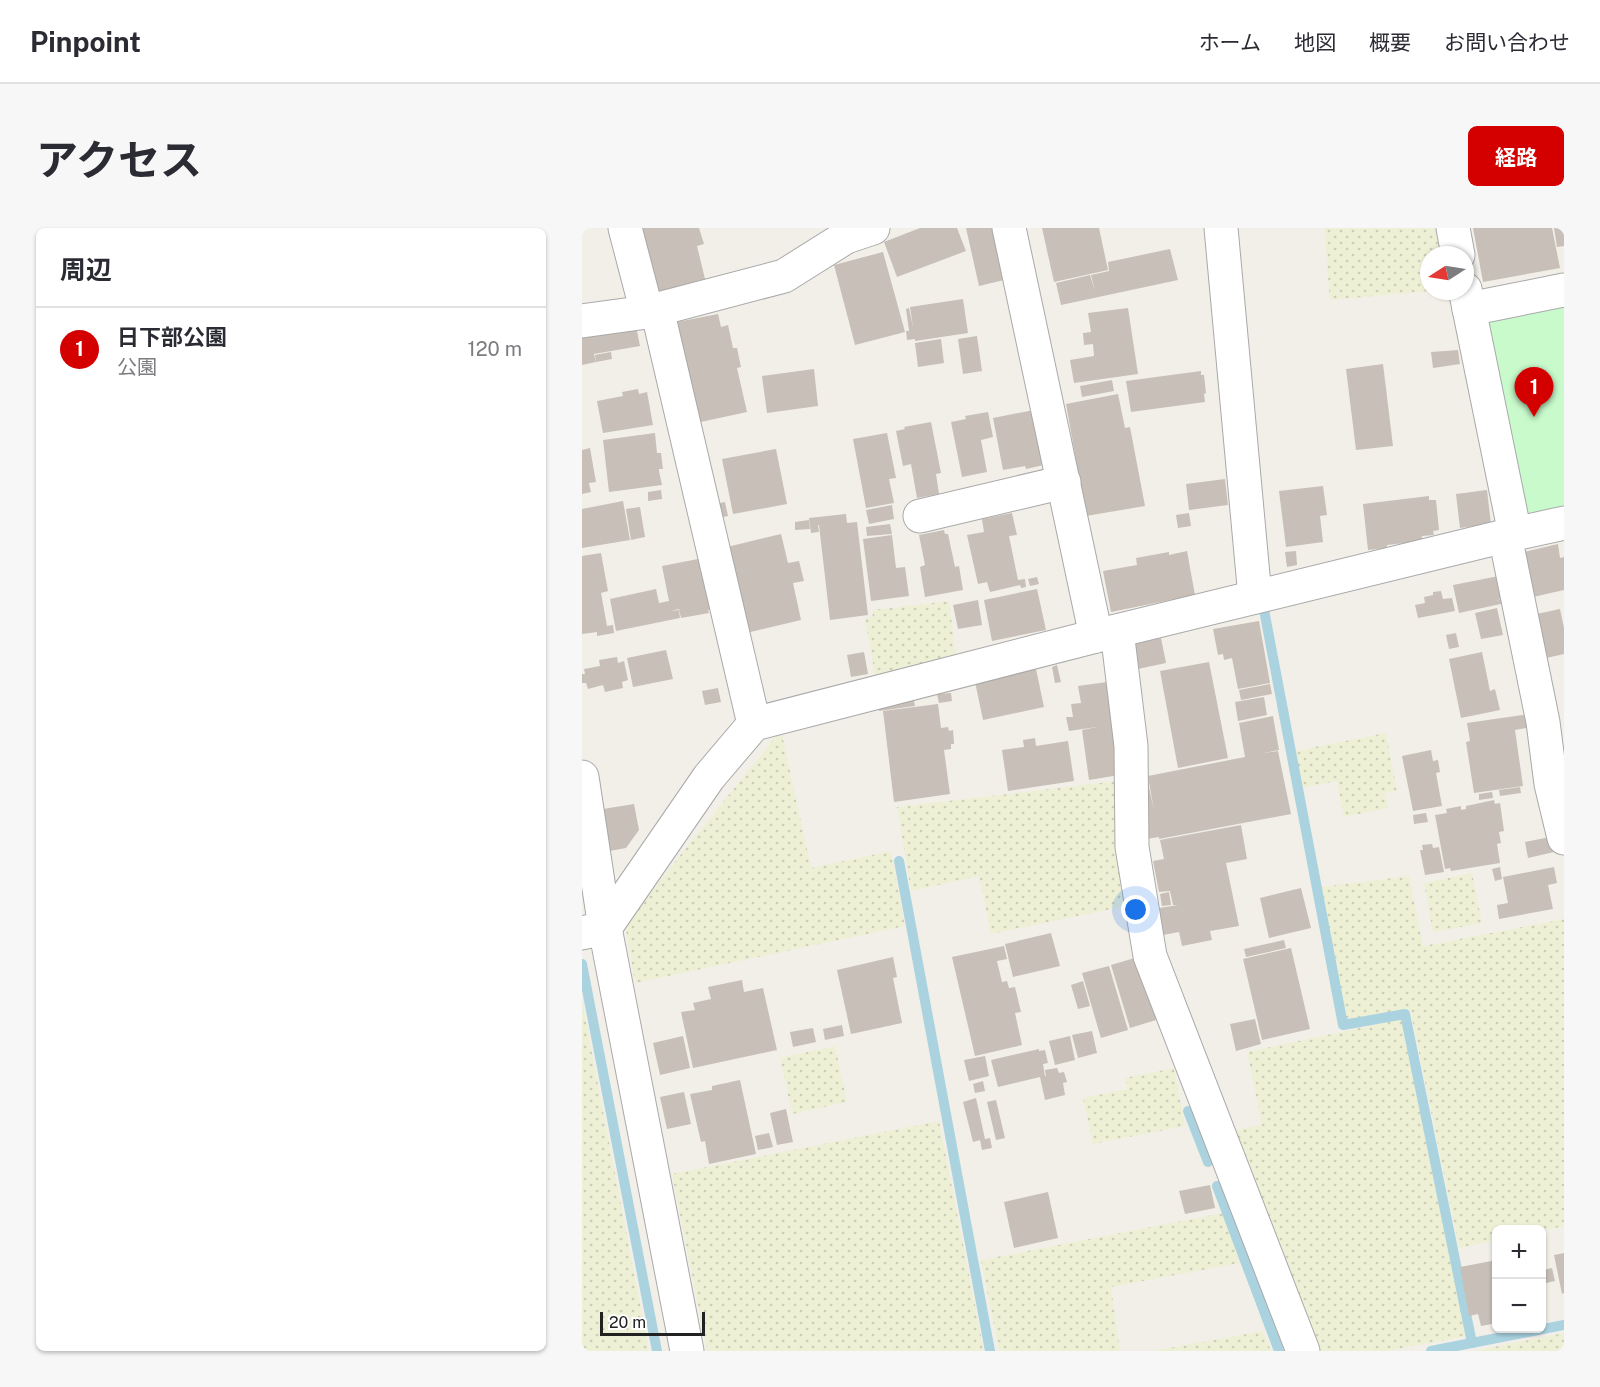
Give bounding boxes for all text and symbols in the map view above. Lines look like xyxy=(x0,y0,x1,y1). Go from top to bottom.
text: Pinpoint xyxy=(30,25,141,58)
text: ホーム xyxy=(1199,30,1261,55)
text: 地図 xyxy=(1294,30,1336,55)
text: 概要 xyxy=(1369,30,1411,55)
text: お問い合わせ xyxy=(1444,30,1570,55)
button: 経路 xyxy=(1468,126,1564,186)
text: アクセス xyxy=(36,135,202,184)
north arrow xyxy=(1420,246,1474,300)
text: 周辺 xyxy=(60,254,112,285)
text: 日下部公園 xyxy=(117,324,227,350)
text: 1 xyxy=(75,337,84,361)
text: 120 m xyxy=(468,337,522,361)
text: 公園 xyxy=(117,355,157,379)
pin: 1 xyxy=(1514,368,1554,417)
your location xyxy=(1121,895,1150,924)
map controls xyxy=(1492,1225,1546,1333)
button: + xyxy=(1492,1225,1546,1279)
button: − xyxy=(1492,1279,1546,1333)
scale bar xyxy=(600,1309,705,1336)
text: 20 m xyxy=(609,1313,646,1332)

